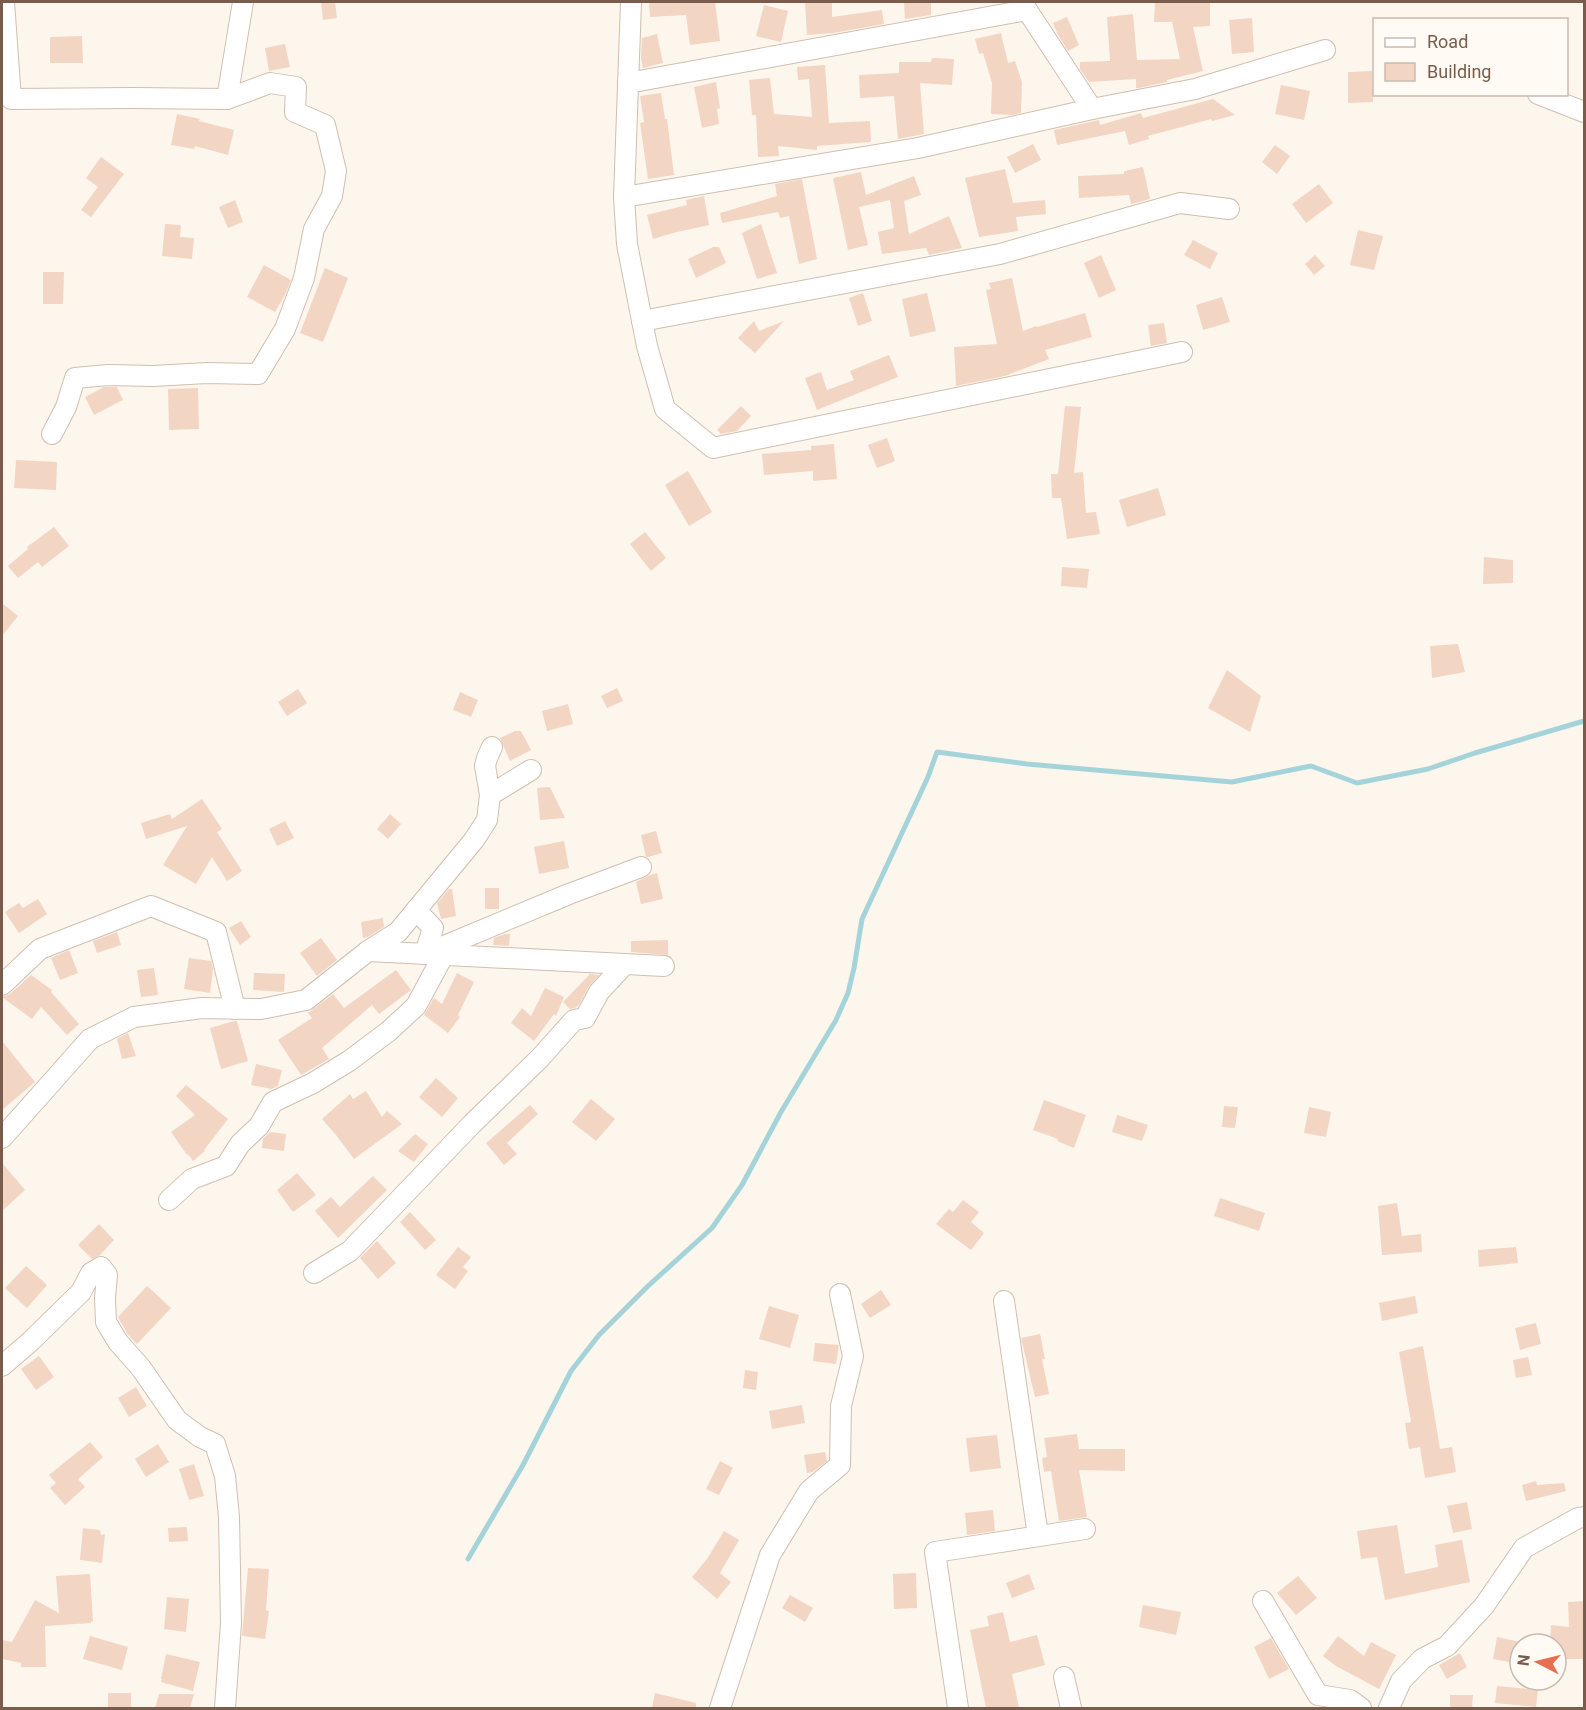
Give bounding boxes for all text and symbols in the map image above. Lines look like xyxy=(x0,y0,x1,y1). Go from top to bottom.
legend xyxy=(1373,18,1568,96)
text: Road xyxy=(1427,31,1468,52)
text: Building xyxy=(1427,61,1491,82)
north arrow xyxy=(1508,1632,1568,1692)
text: N xyxy=(1513,1653,1534,1667)

